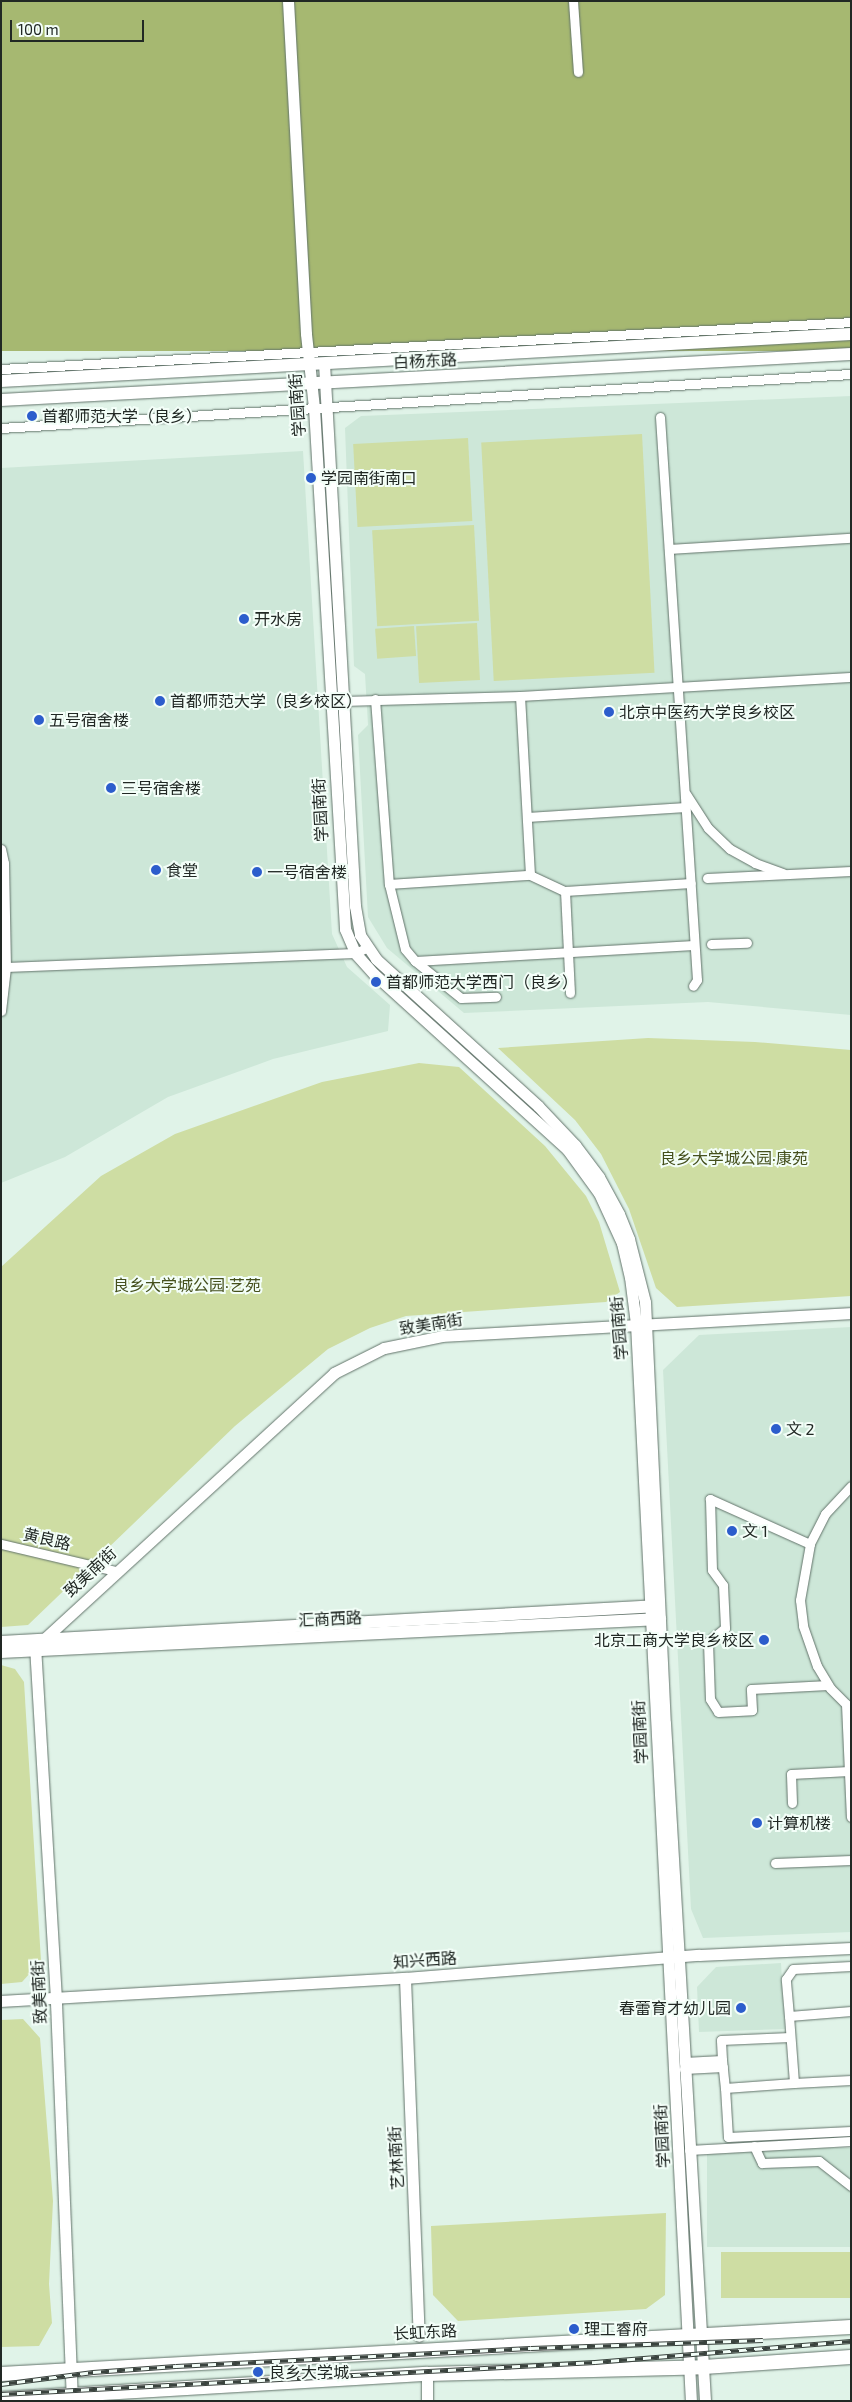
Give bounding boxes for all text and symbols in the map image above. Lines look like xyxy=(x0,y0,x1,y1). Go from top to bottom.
scale bar xyxy=(12,10,146,42)
text: 100 m xyxy=(18,20,59,38)
street label: 白杨东路 xyxy=(393,350,457,372)
street label: 学园南街 xyxy=(285,372,309,438)
place label: 首都师范大学（良乡） xyxy=(42,406,202,426)
marker: 首都师范大学（良乡） xyxy=(26,410,38,422)
place label: 学园南街南口 xyxy=(321,468,417,488)
marker: 学园南街南口 xyxy=(305,472,317,484)
place label: 开水房 xyxy=(254,609,302,629)
marker: 开水房 xyxy=(238,613,250,625)
place label: 首都师范大学（良乡校区） xyxy=(170,691,362,711)
marker: 首都师范大学（良乡校区） xyxy=(154,695,166,707)
place label: 北京中医药大学良乡校区 xyxy=(619,702,795,722)
marker: 北京中医药大学良乡校区 xyxy=(603,706,615,718)
place label: 五号宿舍楼 xyxy=(49,710,129,730)
marker: 五号宿舍楼 xyxy=(33,714,45,726)
place label: 三号宿舍楼 xyxy=(121,778,201,798)
street label: 学园南街 xyxy=(309,778,331,842)
marker: 三号宿舍楼 xyxy=(105,782,117,794)
place label: 食堂 xyxy=(166,860,198,880)
place label: 一号宿舍楼 xyxy=(267,862,347,882)
marker: 食堂 xyxy=(150,864,162,876)
marker: 一号宿舍楼 xyxy=(251,866,263,878)
place label: 首都师范大学西门（良乡） xyxy=(386,972,578,992)
marker: 首都师范大学西门（良乡） xyxy=(370,976,382,988)
park label: 良乡大学城公园·康苑 xyxy=(660,1148,808,1168)
park label: 良乡大学城公园·艺苑 xyxy=(113,1275,261,1295)
street label: 学园南街 xyxy=(607,1295,631,1361)
street label: 致美南街 xyxy=(398,1310,464,1338)
place label: 文 2 xyxy=(786,1419,815,1439)
marker: 文 2 xyxy=(770,1423,782,1435)
place label: 文 1 xyxy=(742,1521,768,1541)
street label: 黄良路 xyxy=(21,1524,73,1554)
marker: 文 1 xyxy=(726,1525,738,1537)
street label: 致美南街 xyxy=(60,1543,120,1601)
street label: 汇商西路 xyxy=(298,1608,362,1630)
place label: 北京工商大学良乡校区 xyxy=(594,1630,754,1650)
marker: 北京工商大学良乡校区 xyxy=(758,1634,770,1646)
street label: 学园南街 xyxy=(629,1700,651,1764)
place label: 计算机楼 xyxy=(767,1813,831,1833)
marker: 计算机楼 xyxy=(751,1817,763,1829)
street label: 知兴西路 xyxy=(392,1948,458,1972)
street label: 致美南街 xyxy=(28,1960,50,2024)
place label: 春蕾育才幼儿园 xyxy=(619,1998,731,2018)
marker: 春蕾育才幼儿园 xyxy=(735,2002,747,2014)
street label: 学园南街 xyxy=(651,2104,673,2168)
street label: 艺林南街 xyxy=(385,2126,407,2190)
place label: 理工睿府 xyxy=(584,2319,648,2339)
street label: 长虹东路 xyxy=(393,2321,457,2343)
marker: 理工睿府 xyxy=(568,2323,580,2335)
place label: 良乡大学城 xyxy=(269,2362,349,2382)
marker: 良乡大学城 xyxy=(251,2365,265,2379)

